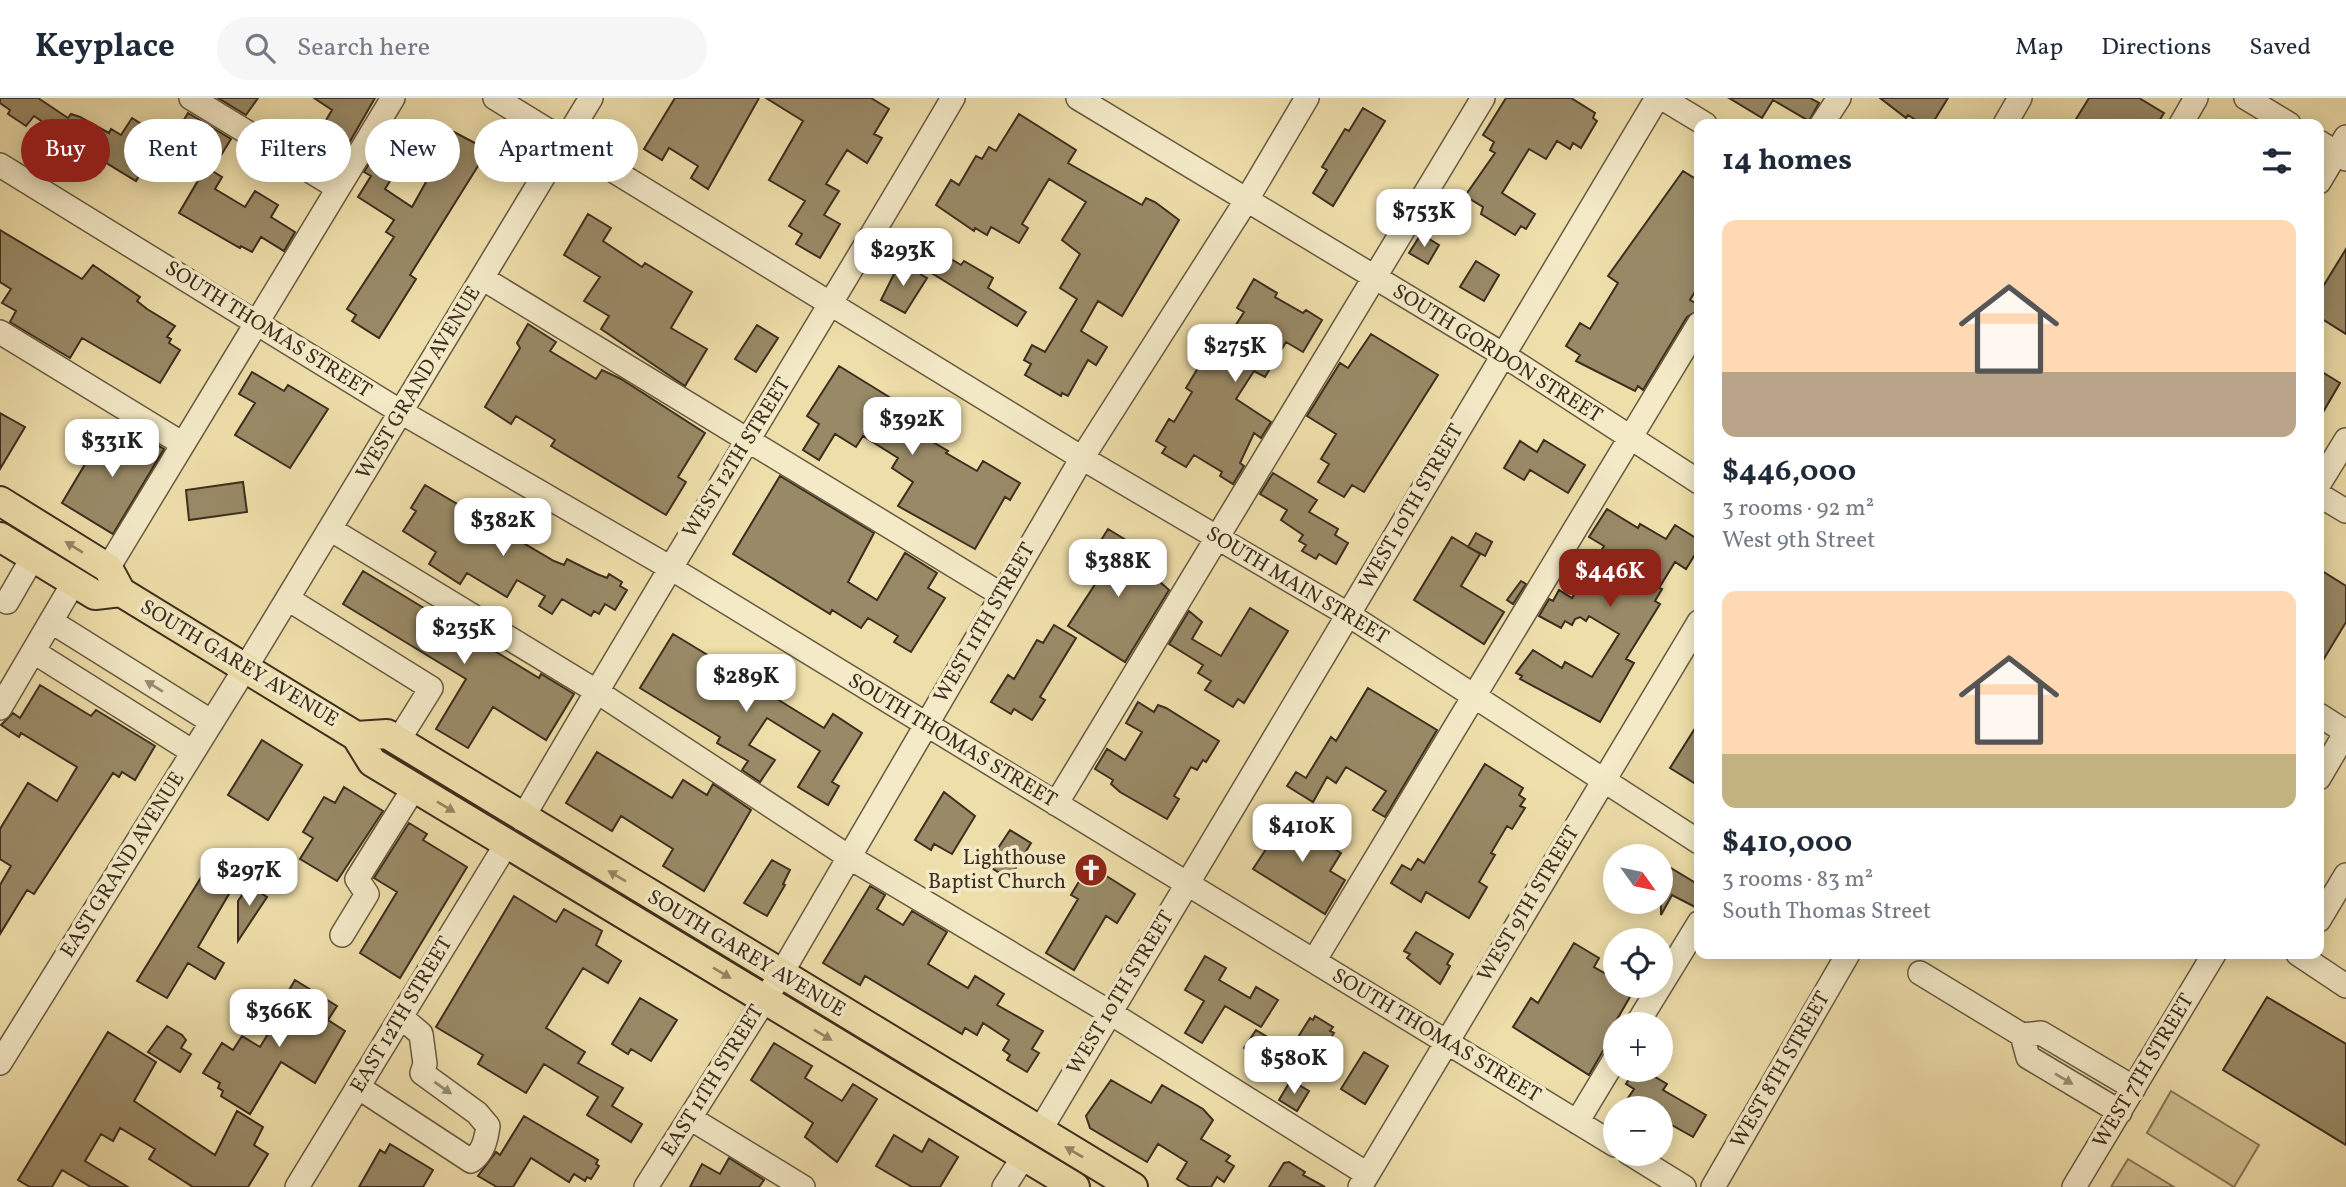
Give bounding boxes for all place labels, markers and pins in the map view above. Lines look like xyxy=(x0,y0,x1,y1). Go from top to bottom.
pin: $753K xyxy=(1375,190,1473,249)
pin: $293K xyxy=(854,228,952,288)
pin: $275K xyxy=(1186,324,1284,384)
pin: $392K xyxy=(863,398,961,457)
pin: $331K xyxy=(63,420,161,479)
pin: $382K xyxy=(454,498,552,558)
pin: $388K xyxy=(1069,540,1167,599)
pin: $446K xyxy=(1561,550,1659,609)
pin: $235K xyxy=(415,606,513,666)
pin: $289K xyxy=(697,654,795,714)
pin: $410K xyxy=(1253,804,1351,864)
place label: Lighthouse Baptist Church xyxy=(928,844,1066,897)
pin: $297K xyxy=(200,848,298,908)
church icon: Lighthouse Baptist Church xyxy=(1072,851,1110,889)
pin: $366K xyxy=(230,990,328,1049)
pin: $580K xyxy=(1245,1037,1343,1096)

